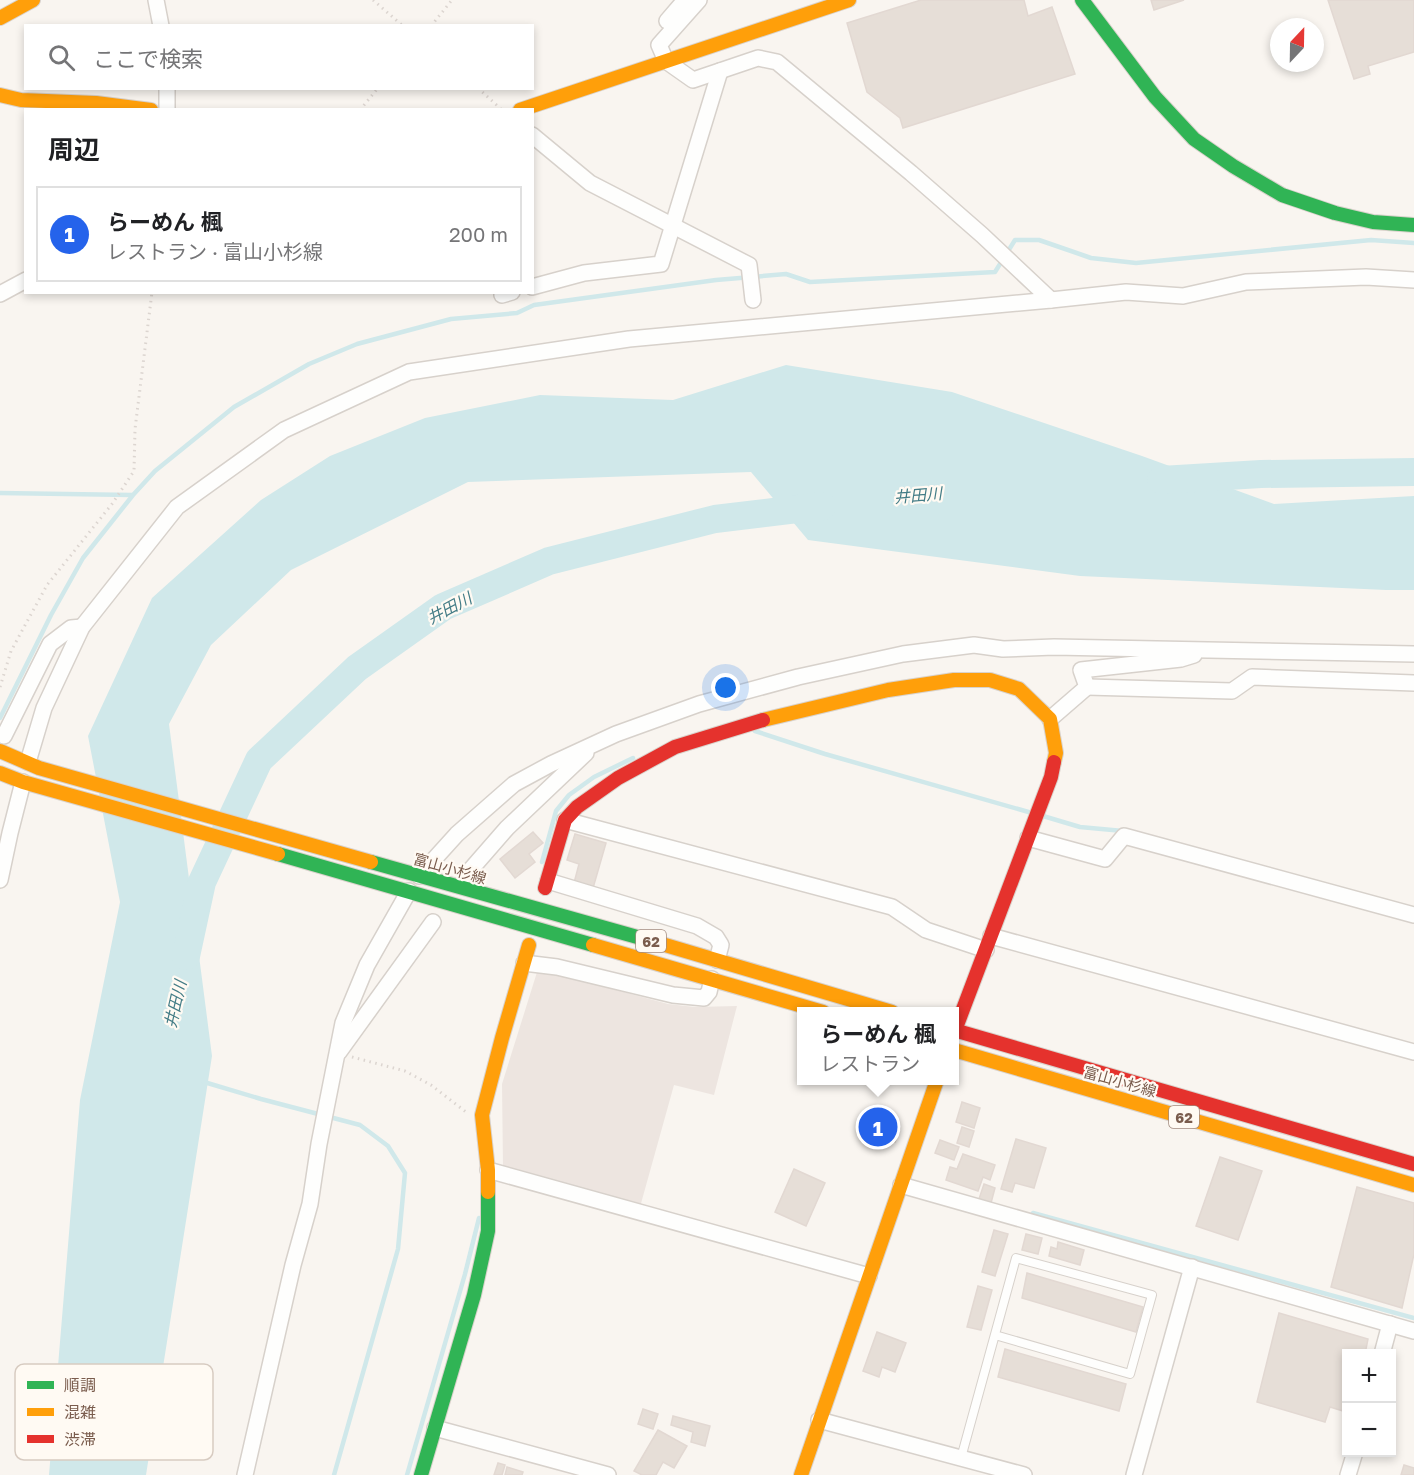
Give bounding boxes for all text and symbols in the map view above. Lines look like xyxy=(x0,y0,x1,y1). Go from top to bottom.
north arrow xyxy=(1270,18,1324,72)
search box xyxy=(24,24,534,90)
icon: search xyxy=(45,41,78,74)
text: ここで検索 xyxy=(93,45,203,72)
text: 周辺 xyxy=(48,134,100,165)
text: らーめん 楓 xyxy=(107,208,223,235)
text: 1 xyxy=(64,222,75,246)
text: 200 m xyxy=(449,222,508,246)
text: レストラン · 富山小杉線 xyxy=(107,239,323,263)
water label: 井田川 xyxy=(893,483,945,507)
water label: 井田川 xyxy=(423,587,477,628)
your location xyxy=(711,673,740,702)
street label: 富山小杉線 xyxy=(411,849,489,887)
road number: 62 xyxy=(636,930,666,952)
water label: 井田川 xyxy=(160,976,191,1030)
popup xyxy=(797,1007,959,1085)
text: らーめん 楓 xyxy=(820,1020,936,1047)
text: レストラン xyxy=(820,1051,920,1075)
street label: 富山小杉線 xyxy=(1081,1062,1159,1100)
pin: 1 xyxy=(858,1104,898,1150)
road number: 62 xyxy=(1169,1106,1199,1128)
map controls xyxy=(1342,1349,1396,1457)
button: + xyxy=(1342,1349,1396,1403)
legend xyxy=(15,1364,213,1460)
text: 順調 xyxy=(64,1375,96,1395)
text: 混雑 xyxy=(64,1402,96,1422)
button: − xyxy=(1342,1403,1396,1457)
text: 渋滞 xyxy=(64,1429,96,1449)

